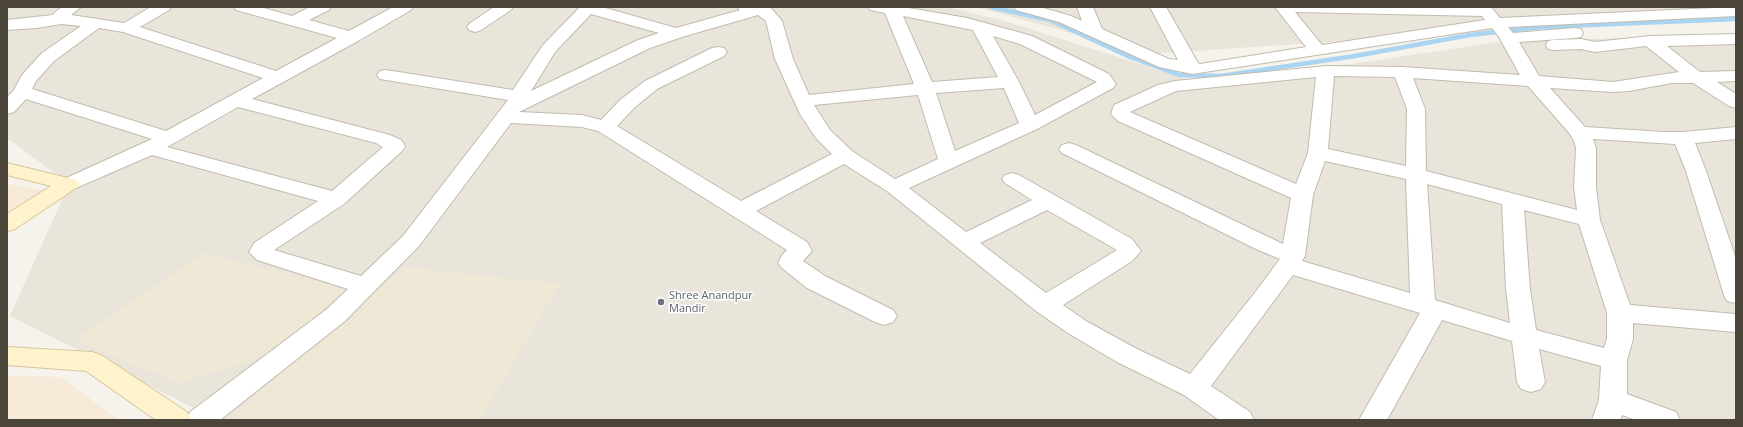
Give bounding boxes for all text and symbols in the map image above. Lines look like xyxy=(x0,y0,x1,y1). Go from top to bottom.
place label: Shree Anandpur Mandir xyxy=(669,289,753,315)
marker: Shree Anandpur Mandir xyxy=(656,297,666,307)

